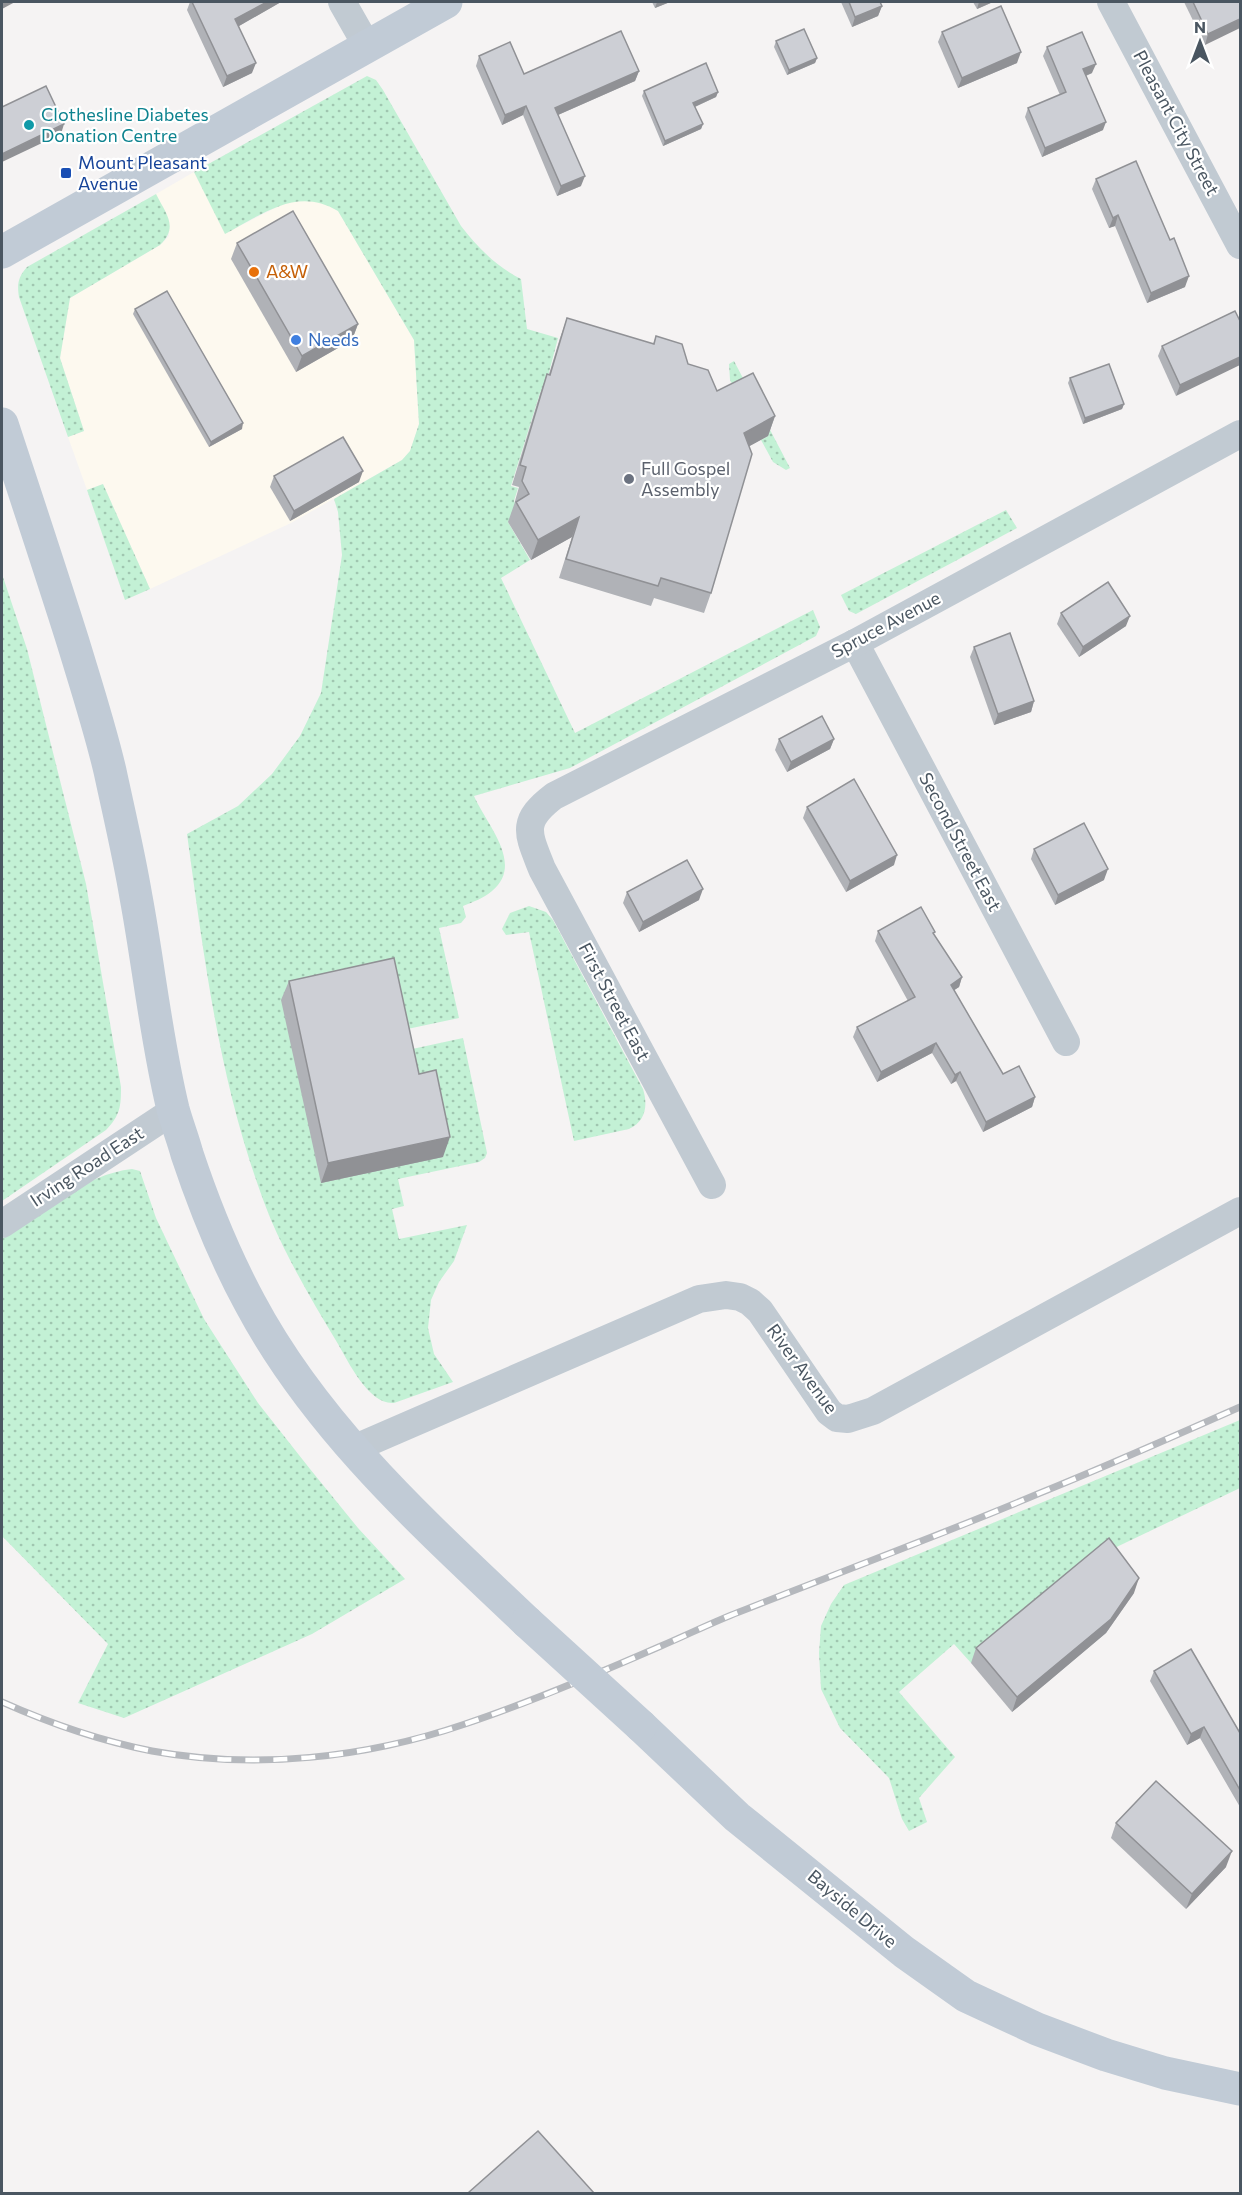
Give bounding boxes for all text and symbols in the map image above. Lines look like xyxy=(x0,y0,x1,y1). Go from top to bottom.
north arrow xyxy=(1170,12,1230,72)
text: N xyxy=(1194,17,1206,36)
street label: Pleasant City Street xyxy=(1129,46,1225,199)
place label: Clothesline Diabetes Donation Centre xyxy=(41,103,209,146)
marker: Clothesline Diabetes Donation Centre xyxy=(22,118,36,132)
place label: Mount Pleasant Avenue xyxy=(78,151,207,194)
marker: Mount Pleasant Avenue xyxy=(59,166,73,180)
place label: A&W xyxy=(266,260,308,282)
marker: A&W xyxy=(247,265,261,279)
place label: Needs xyxy=(308,328,359,350)
marker: Needs xyxy=(289,333,303,347)
place label: Full Gospel Assembly xyxy=(641,457,730,500)
marker: Full Gospel Assembly xyxy=(622,472,636,486)
street label: Spruce Avenue xyxy=(827,586,944,662)
street label: Second Street East xyxy=(915,768,1007,915)
street label: First Street East xyxy=(574,939,655,1064)
street label: Irving Road East xyxy=(26,1121,147,1211)
street label: River Avenue xyxy=(763,1319,843,1418)
street label: Bayside Drive xyxy=(804,1865,902,1952)

